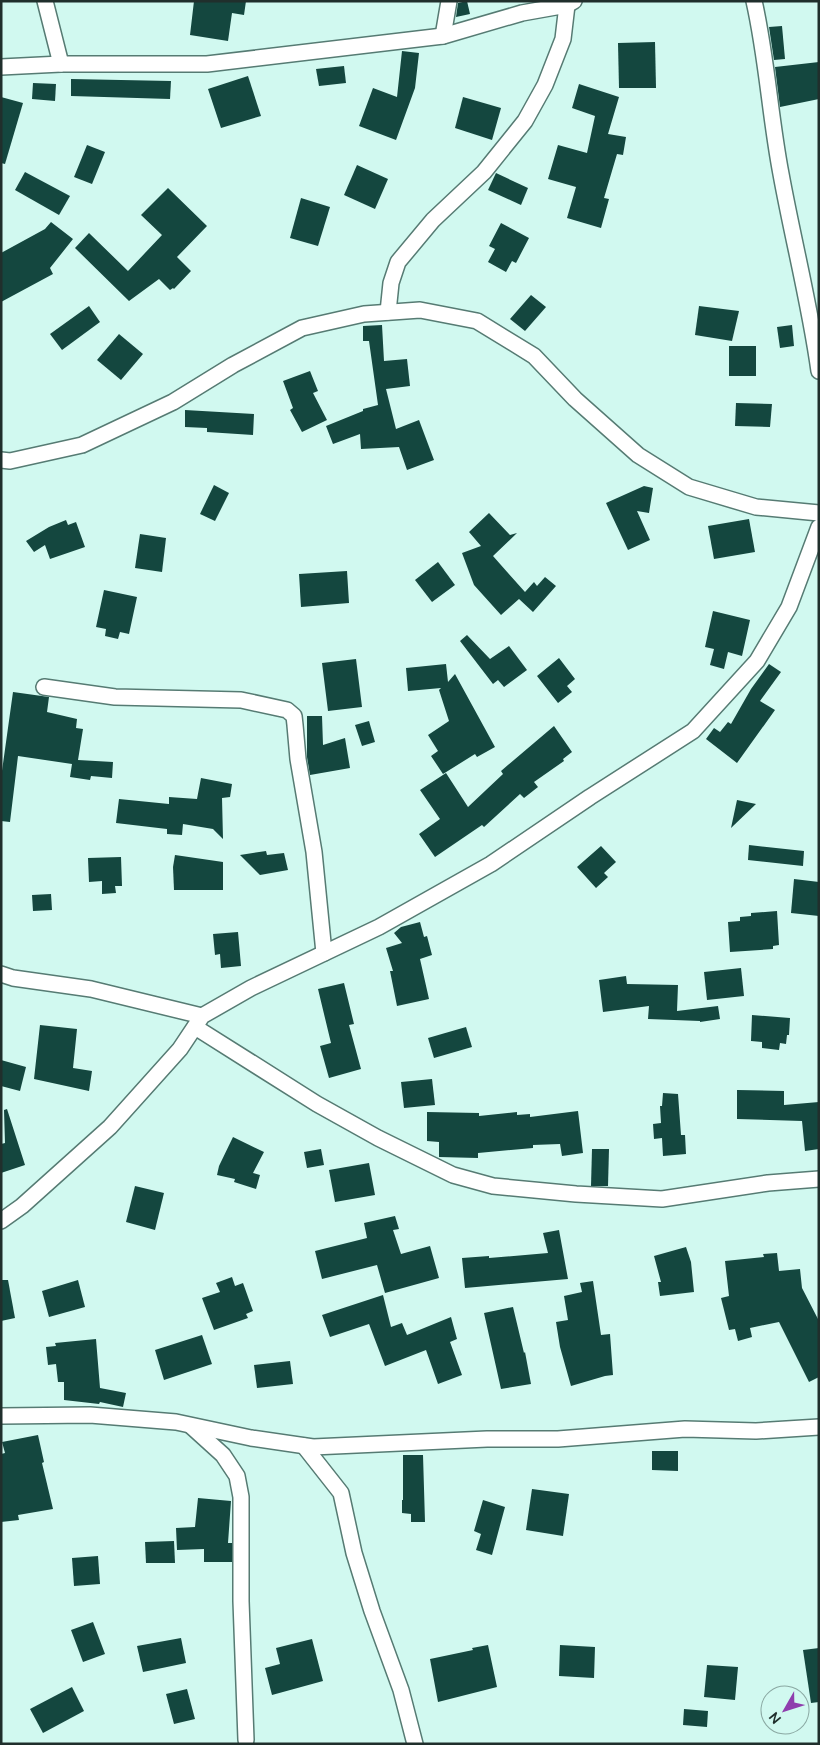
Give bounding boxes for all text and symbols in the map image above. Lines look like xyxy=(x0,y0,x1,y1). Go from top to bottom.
north arrow xyxy=(760,1685,810,1735)
text: N xyxy=(765,1709,784,1727)

